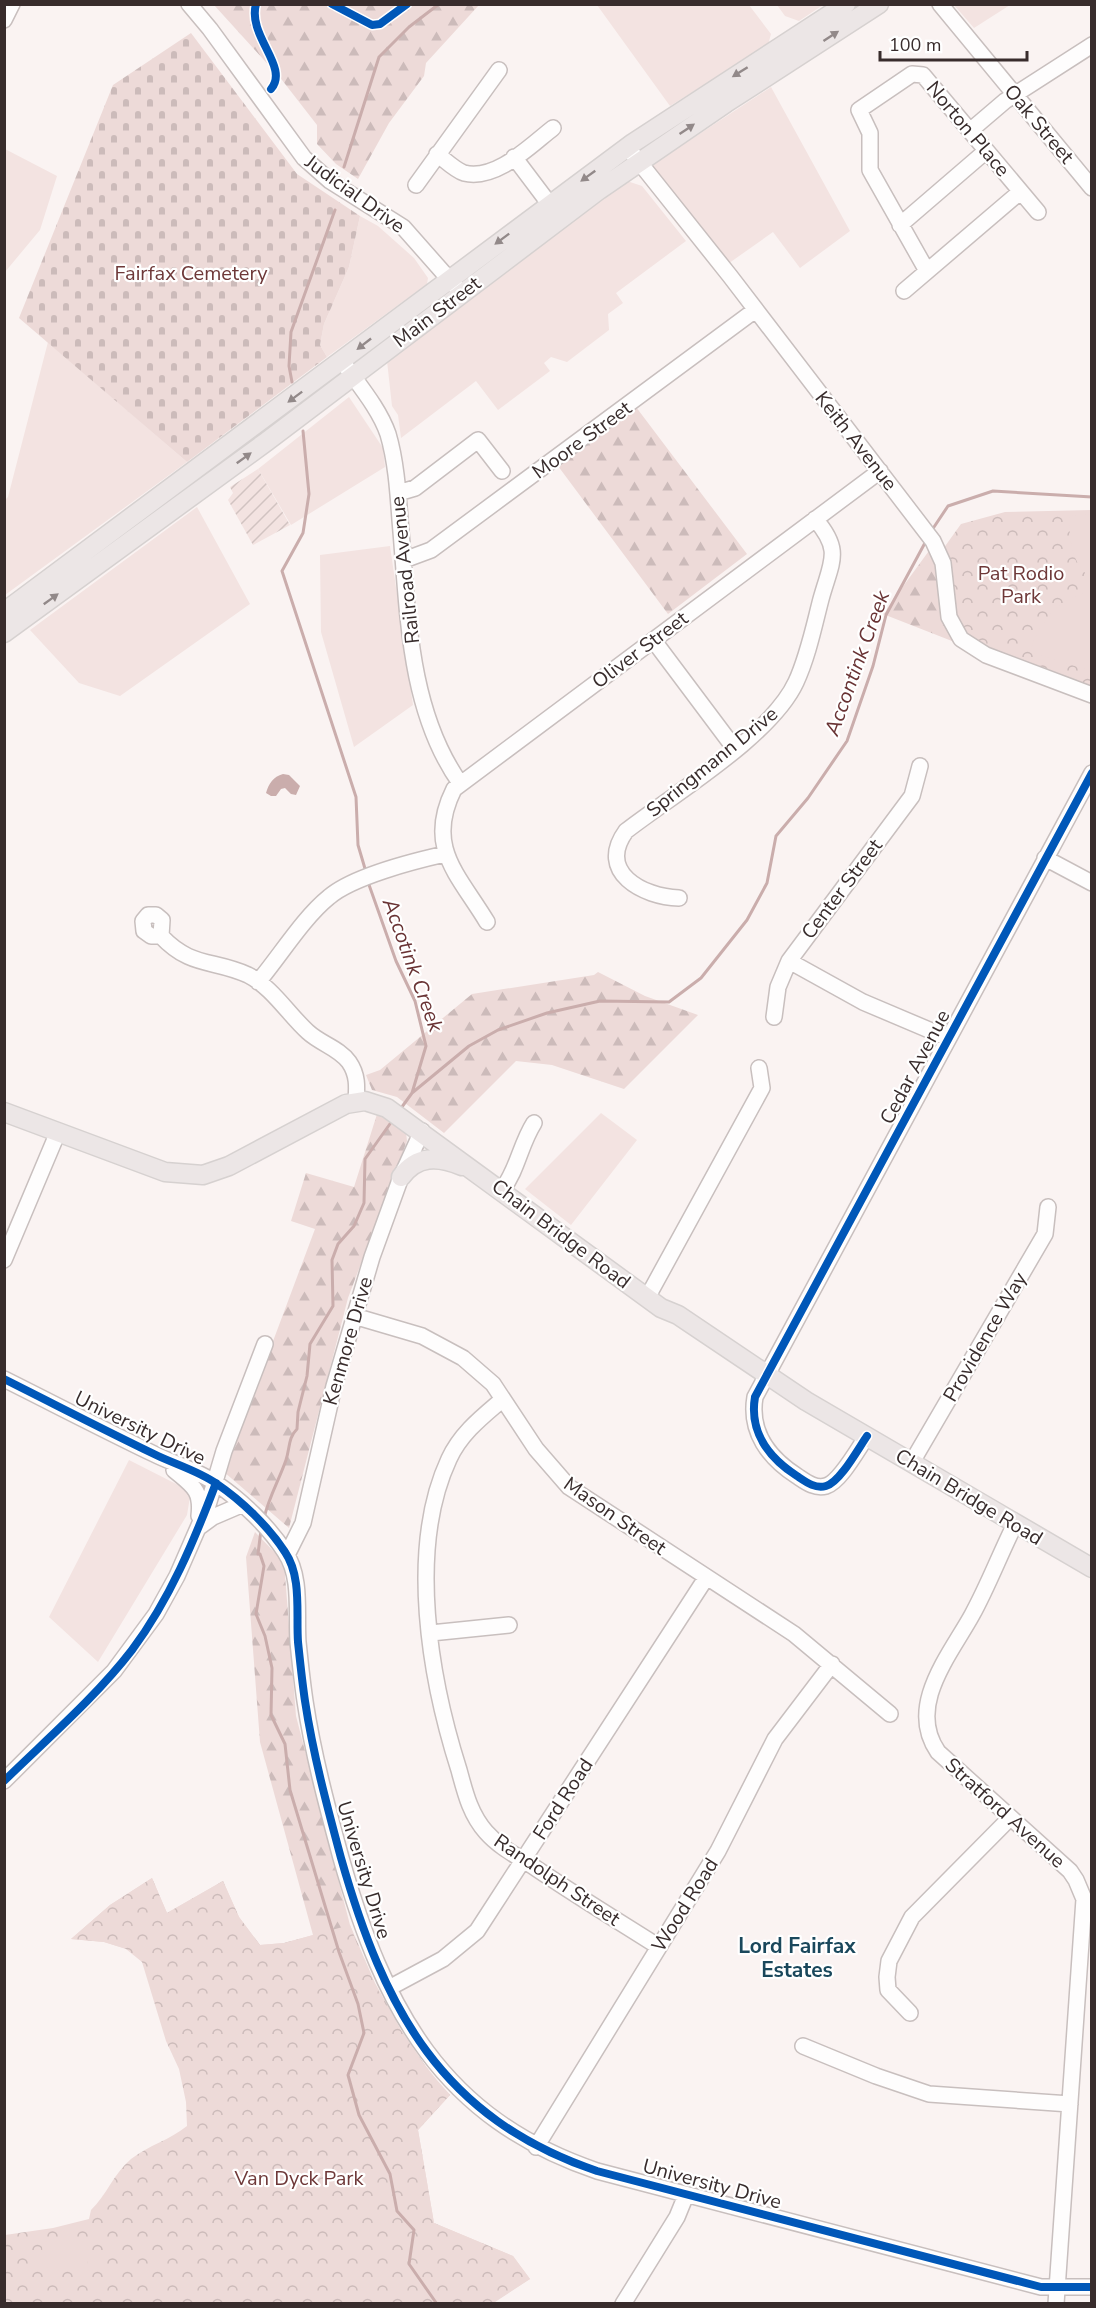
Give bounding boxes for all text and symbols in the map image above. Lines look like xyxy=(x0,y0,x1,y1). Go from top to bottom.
scale bar xyxy=(880,24,1027,62)
one-way arrow xyxy=(823,31,839,42)
text: 100 m xyxy=(889,33,941,57)
one-way arrow xyxy=(732,66,748,77)
street label: Norton Place xyxy=(920,76,1016,182)
street label: Oak Street xyxy=(998,79,1081,170)
one-way arrow xyxy=(679,124,695,135)
street label: Judicial Drive xyxy=(299,148,410,239)
one-way arrow xyxy=(580,169,595,181)
one-way arrow xyxy=(494,233,509,245)
park label: Fairfax Cemetery xyxy=(114,260,268,287)
street label: Main Street xyxy=(388,270,487,354)
one-way arrow xyxy=(356,338,371,350)
street label: Keith Avenue xyxy=(809,386,903,496)
one-way arrow xyxy=(287,390,303,403)
street label: Moore Street xyxy=(527,394,638,485)
one-way arrow xyxy=(236,452,252,464)
street label: Railroad Avenue xyxy=(384,495,426,645)
park label: Pat Rodio Park xyxy=(978,560,1064,610)
water label: Accontink Creek xyxy=(817,586,896,740)
one-way arrow xyxy=(43,593,59,605)
street label: Oliver Street xyxy=(587,604,694,695)
street label: Springmann Drive xyxy=(641,701,783,823)
street label: Center Street xyxy=(795,832,889,945)
water label: Accotink Creek xyxy=(376,893,450,1036)
street label: Cedar Avenue xyxy=(873,1005,957,1129)
street label: Chain Bridge Road xyxy=(486,1173,636,1295)
street label: Providence Way xyxy=(937,1267,1033,1407)
street label: Kenmore Drive xyxy=(317,1273,379,1409)
street label: University Drive xyxy=(70,1385,210,1471)
street label: Chain Bridge Road xyxy=(890,1442,1048,1552)
street label: Mason Street xyxy=(558,1471,673,1562)
street label: Stratford Avenue xyxy=(939,1752,1071,1874)
street label: Ford Road xyxy=(527,1753,599,1845)
street label: University Drive xyxy=(330,1798,398,1942)
street label: Randolph Street xyxy=(489,1828,626,1933)
street label: Wood Road xyxy=(645,1853,725,1957)
district label: Lord Fairfax Estates xyxy=(738,1932,856,1984)
street label: University Drive xyxy=(640,2152,784,2216)
park label: Van Dyck Park xyxy=(233,2165,365,2192)

